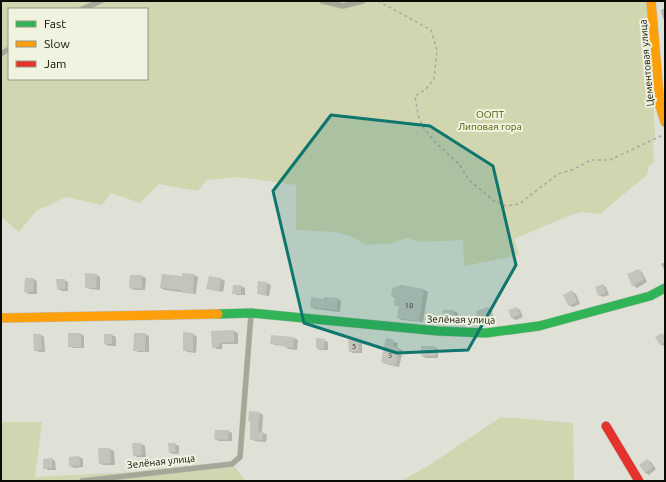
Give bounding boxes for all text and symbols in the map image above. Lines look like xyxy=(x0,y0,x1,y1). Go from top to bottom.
legend xyxy=(8,8,148,80)
text: Fast xyxy=(44,17,66,30)
street label: Цементовая улица xyxy=(637,19,656,107)
text: Slow xyxy=(44,37,70,50)
text: Jam xyxy=(44,57,66,70)
park label: ООПТ Липовая гора xyxy=(458,109,522,132)
house number: 18 xyxy=(404,301,414,310)
street label: Зелёная улица xyxy=(427,313,495,326)
house number: 5 xyxy=(352,342,356,351)
house number: 3 xyxy=(388,351,392,360)
street label: Зелёная улица xyxy=(126,452,196,471)

